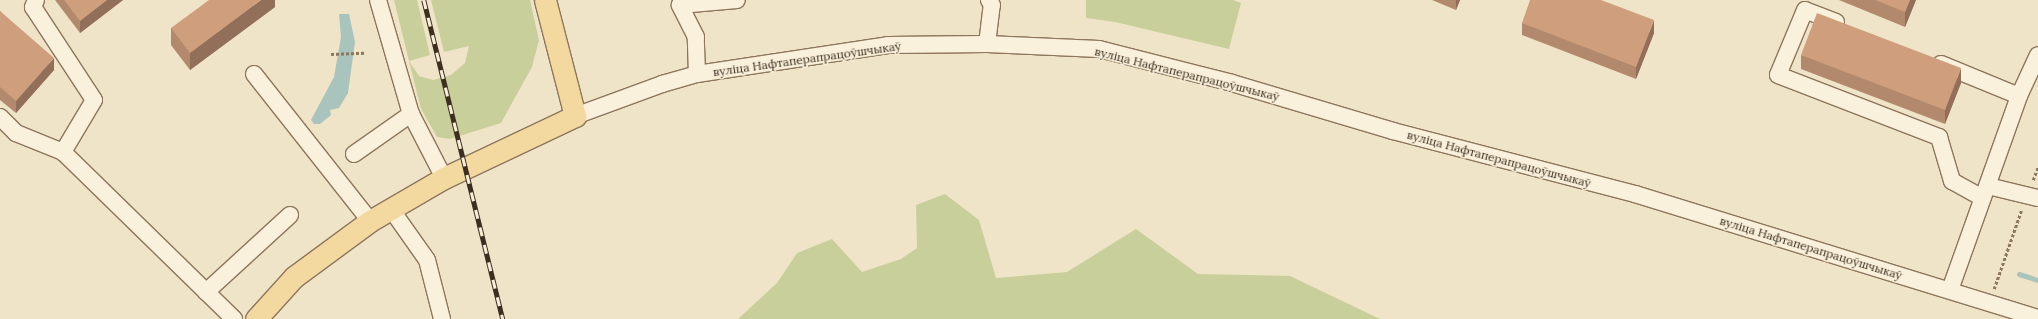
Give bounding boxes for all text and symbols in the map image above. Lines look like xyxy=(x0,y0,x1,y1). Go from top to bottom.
street label: вуліца Нафтаперапрацоўшчыкаў xyxy=(712,39,902,79)
street label: вуліца Нафтаперапрацоўшчыкаў xyxy=(1093,44,1281,104)
street label: вуліца Нафтаперапрацоўшчыкаў xyxy=(1405,127,1593,191)
street label: вуліца Нафтаперапрацоўшчыкаў xyxy=(1718,213,1904,283)

